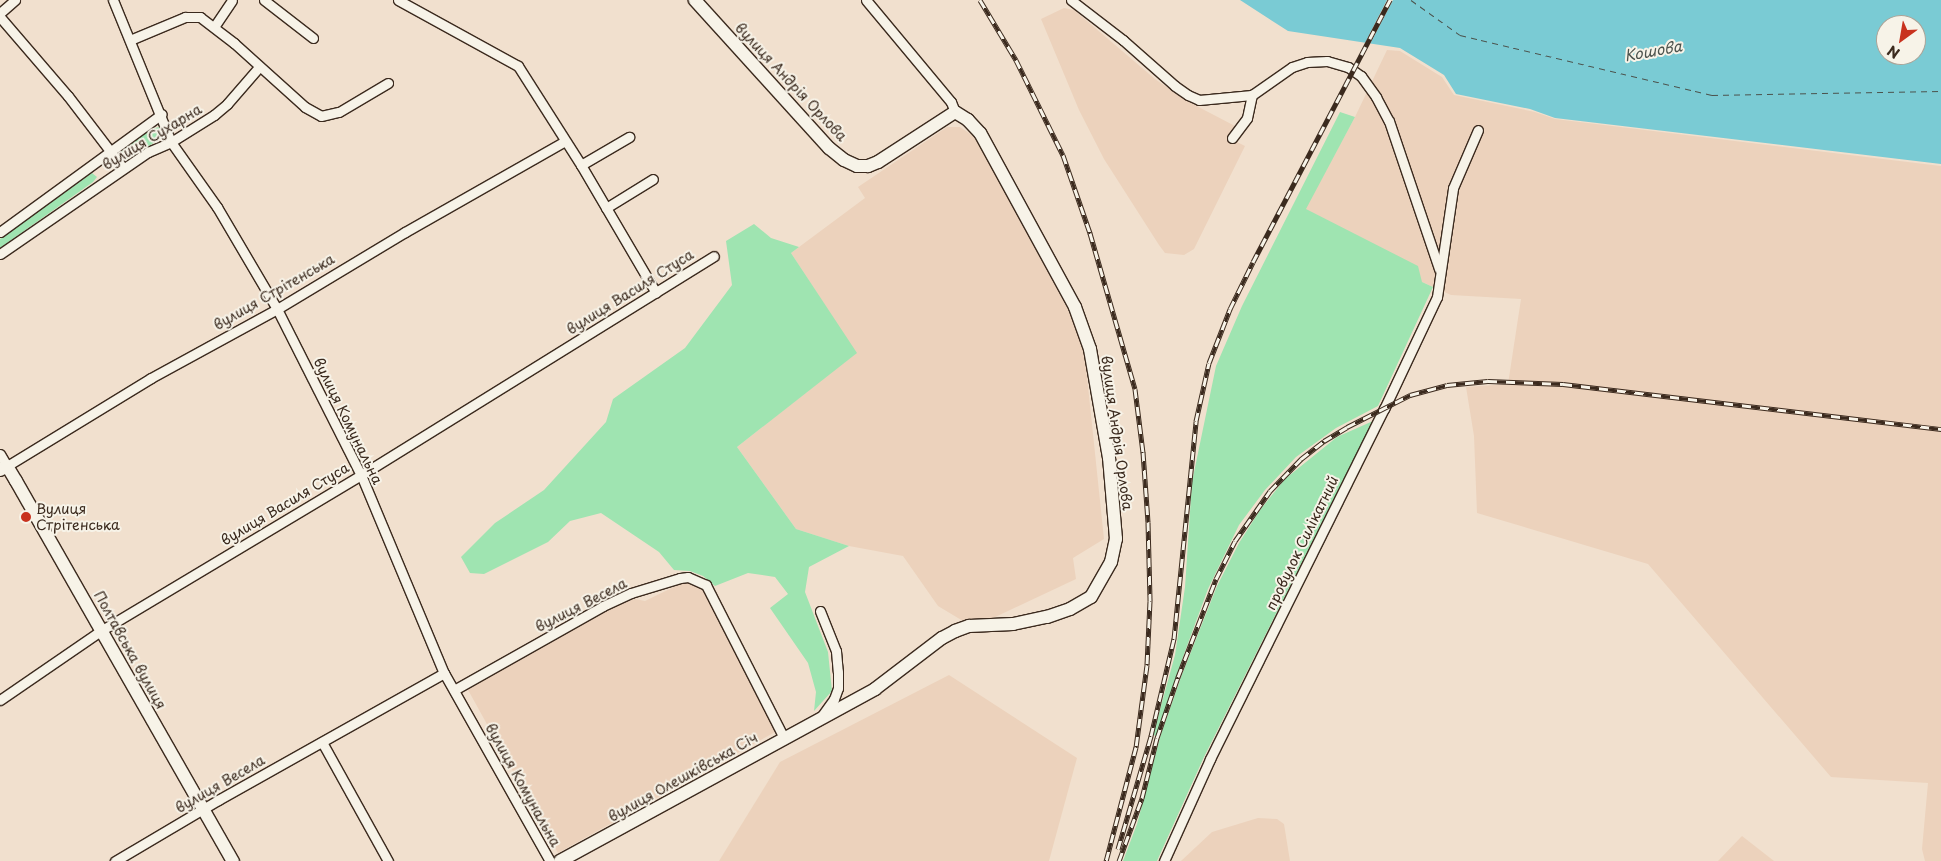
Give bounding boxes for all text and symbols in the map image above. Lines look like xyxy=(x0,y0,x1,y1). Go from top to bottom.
north arrow xyxy=(1876,15,1926,65)
street label: вулиця Андрія Орлова xyxy=(732,19,850,145)
water label: Кошова xyxy=(1623,36,1683,64)
text: N xyxy=(1883,40,1904,64)
street label: вулиця Сухарна xyxy=(99,101,205,173)
street label: вулиця Василя Стуса xyxy=(563,246,697,338)
street label: вулиця Стрітенська xyxy=(210,250,338,334)
street label: вулиця Комунальна xyxy=(310,355,386,487)
street label: вулиця Андрія Орлова xyxy=(1098,355,1136,511)
street label: вулиця Василя Стуса xyxy=(217,459,353,549)
street label: провулок Силікатний xyxy=(1262,473,1342,613)
place label: Вулиця Стрітенська xyxy=(36,501,120,534)
marker: Вулиця Стрітенська xyxy=(20,511,32,523)
street label: вулиця Весела xyxy=(532,575,630,635)
street label: Полтавська вулиця xyxy=(90,588,170,712)
street label: вулиця Комунальна xyxy=(482,720,564,850)
street label: вулиця Олешківська Січ xyxy=(604,728,762,826)
street label: вулиця Весела xyxy=(172,752,268,816)

